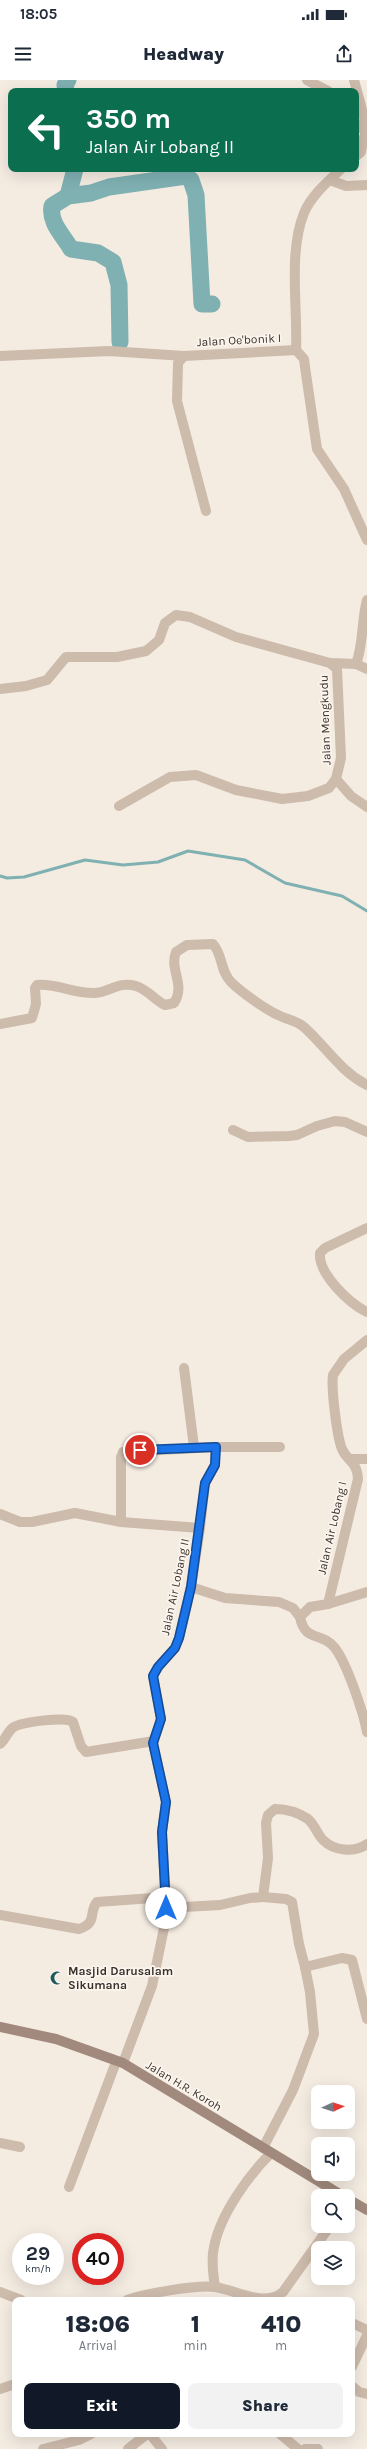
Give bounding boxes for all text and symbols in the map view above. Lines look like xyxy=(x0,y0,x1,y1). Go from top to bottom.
text: 18:05 xyxy=(20,5,57,23)
icon: menu xyxy=(12,43,34,65)
text: Headway xyxy=(143,43,224,65)
icon: share xyxy=(333,43,355,65)
text: 350 m xyxy=(86,102,171,135)
icon: left xyxy=(20,104,72,156)
text: Jalan Air Lobang II xyxy=(86,136,234,158)
street label: Jalan Oe'bonik I xyxy=(196,331,282,349)
street label: Jalan Mengkudu xyxy=(316,675,334,765)
pin xyxy=(123,1433,157,1467)
icon: arrive xyxy=(129,1439,151,1461)
street label: Jalan Air Lobang I xyxy=(314,1480,350,1576)
street label: Jalan Air Lobang II xyxy=(158,1537,192,1637)
position arrow xyxy=(145,1887,187,1929)
place label: Masjid Darusalam Sikumana xyxy=(68,1964,173,1992)
mosque icon: Masjid Darusalam Sikumana xyxy=(49,1970,65,1986)
street label: Jalan H.R. Koroh xyxy=(144,2058,224,2114)
north arrow xyxy=(311,2085,355,2129)
map controls xyxy=(311,2085,355,2285)
button: sound xyxy=(311,2137,355,2181)
button: search xyxy=(311,2189,355,2233)
speed limit sign: 40 xyxy=(72,2233,124,2285)
button: layers xyxy=(311,2241,355,2285)
text: 29 xyxy=(26,2242,50,2265)
text: km/h xyxy=(25,2263,51,2275)
text: 18:06 xyxy=(65,2310,130,2338)
text: 1 xyxy=(191,2310,200,2338)
text: 410 xyxy=(261,2310,301,2338)
text: Arrival xyxy=(79,2338,117,2353)
text: min xyxy=(184,2338,207,2353)
text: m xyxy=(275,2338,287,2353)
button: Exit xyxy=(24,2383,180,2429)
button: Share xyxy=(188,2383,343,2429)

